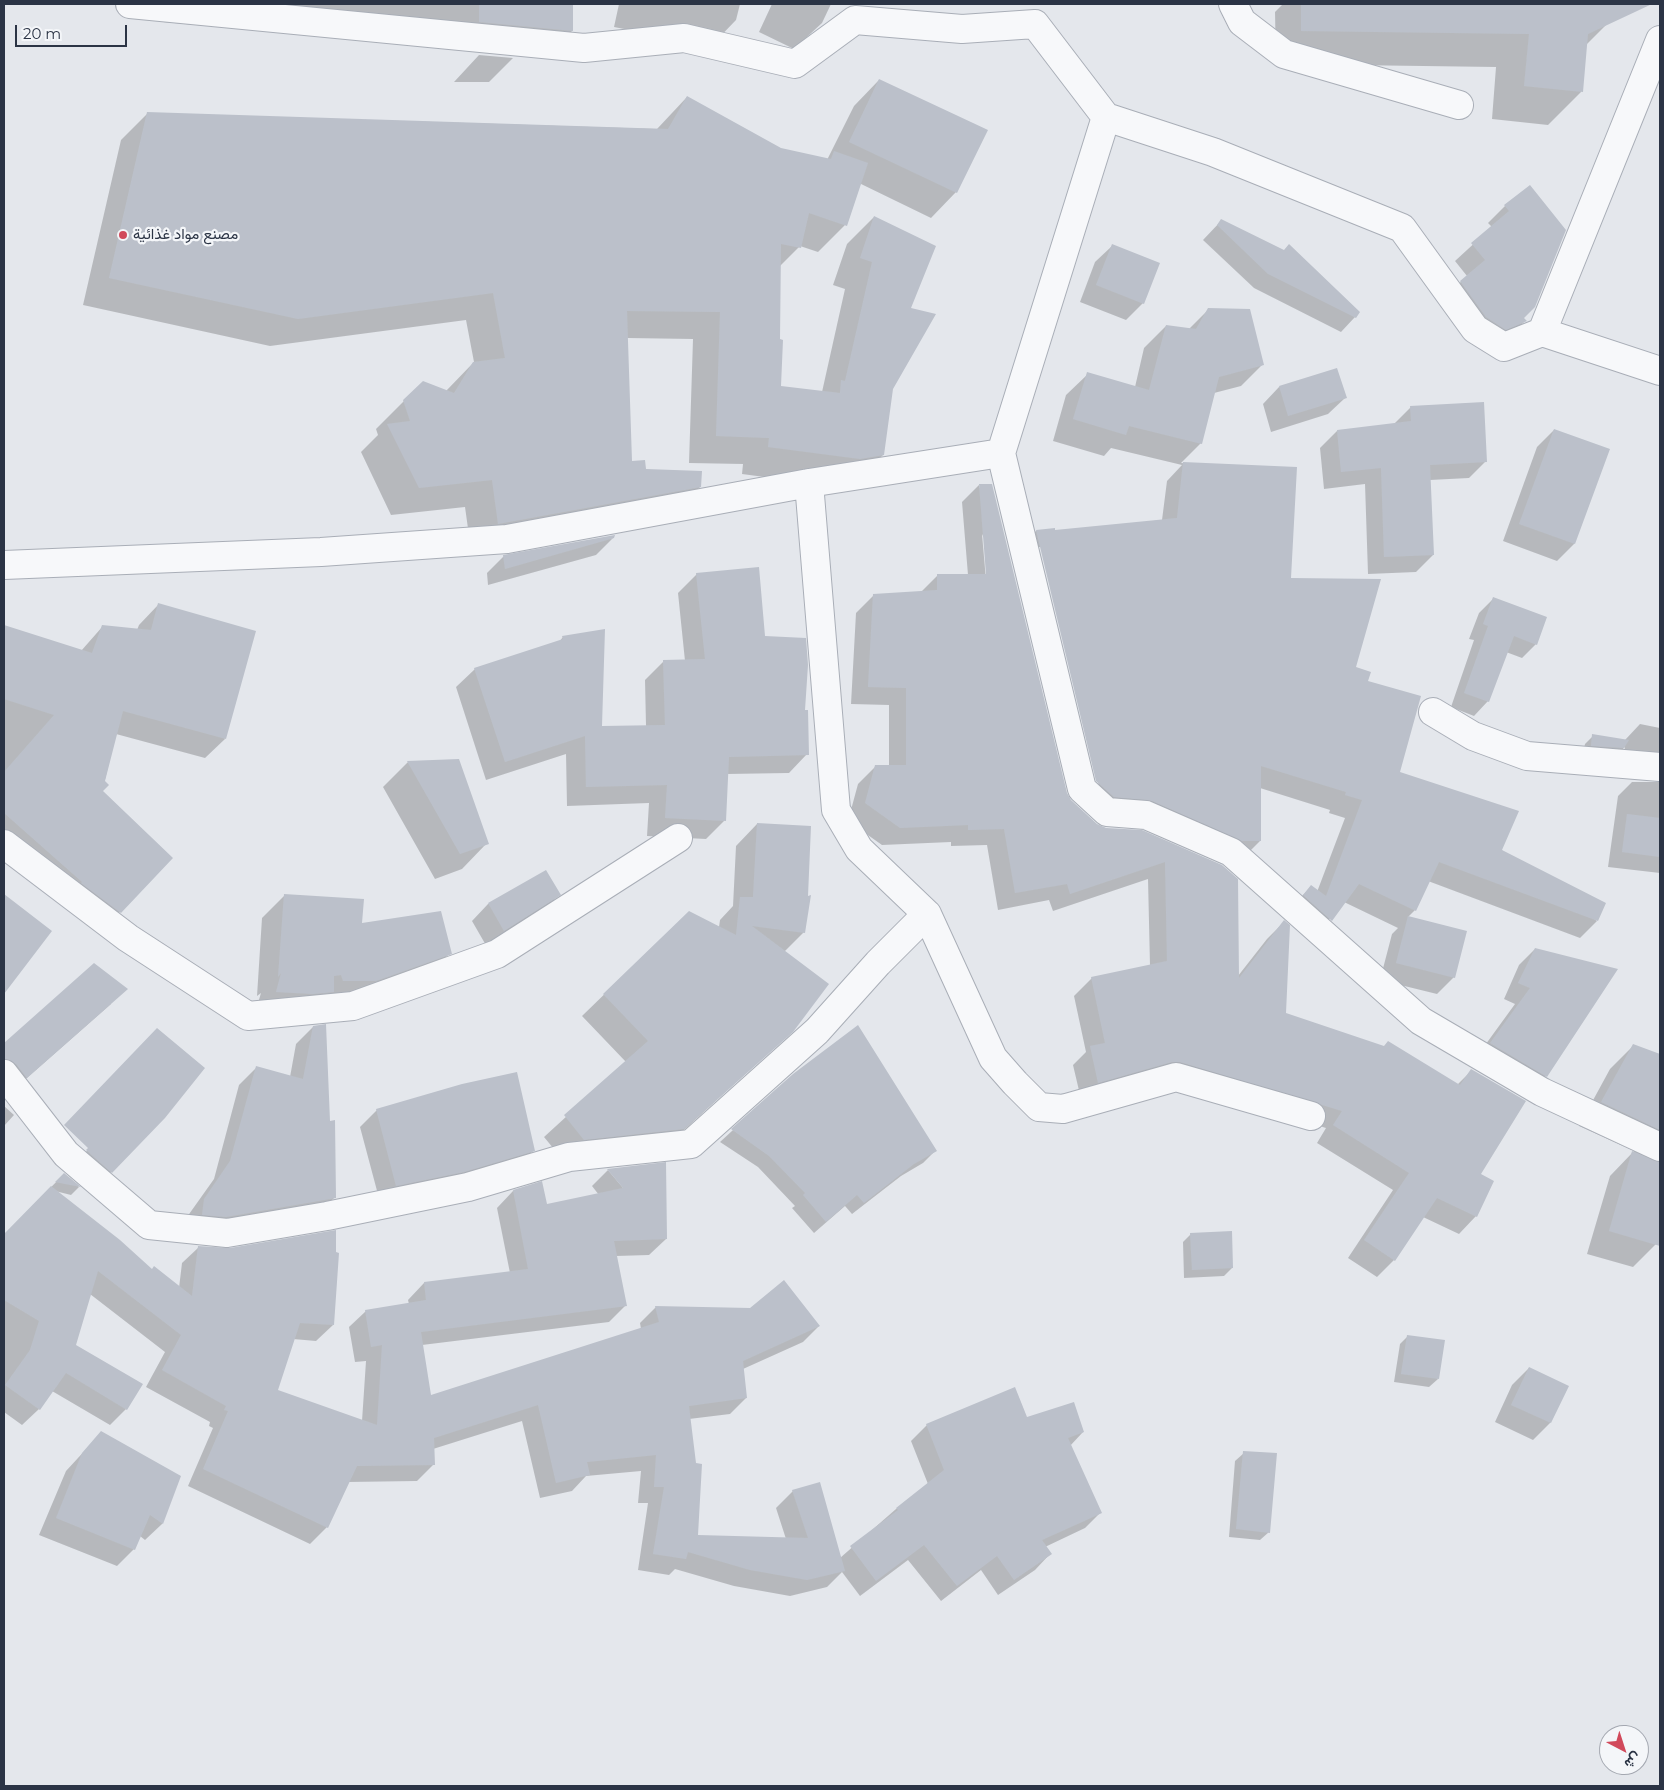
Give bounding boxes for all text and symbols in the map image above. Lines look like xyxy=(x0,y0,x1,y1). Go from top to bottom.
scale bar xyxy=(18,15,130,47)
text: 20 m xyxy=(23,24,61,43)
place label: مصنع مواد غذائية xyxy=(133,226,238,244)
marker: مصنع مواد غذائية xyxy=(117,229,129,241)
north arrow xyxy=(1599,1725,1649,1775)
text: ش xyxy=(1621,1748,1645,1773)

